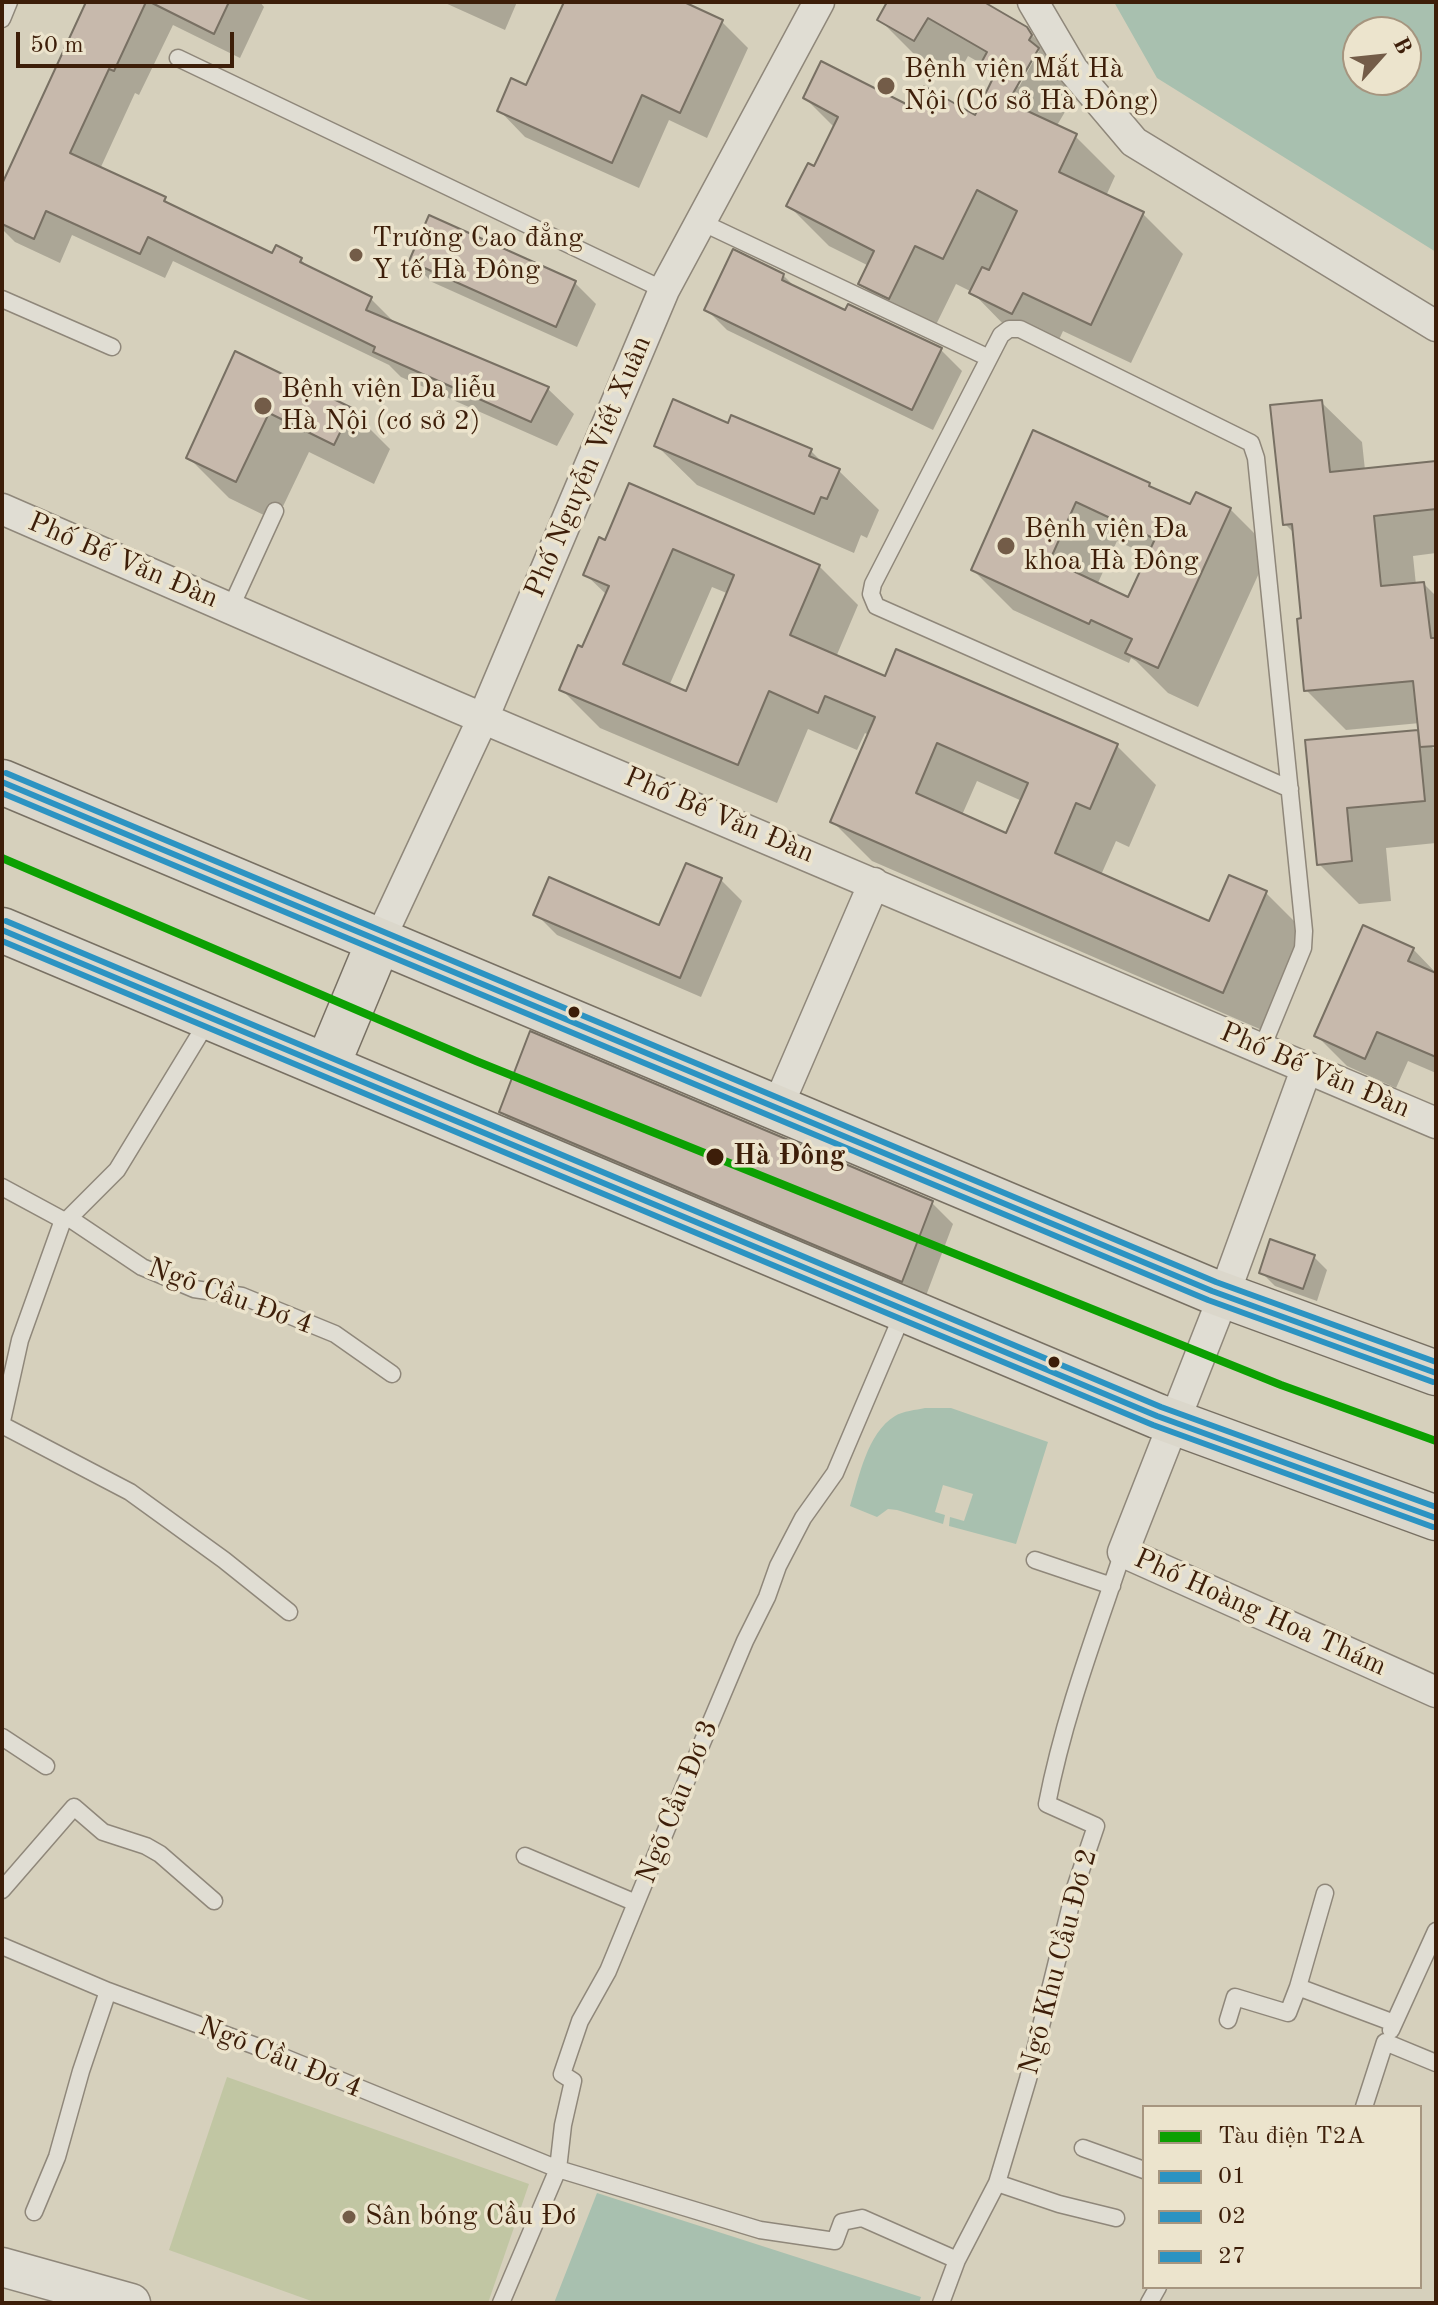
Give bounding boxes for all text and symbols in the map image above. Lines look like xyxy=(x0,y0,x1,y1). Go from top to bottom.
scale bar xyxy=(20,16,238,66)
north arrow xyxy=(1342,16,1422,96)
text: 50 m xyxy=(30,34,84,58)
text: B xyxy=(1388,34,1415,58)
place label: Bệnh viện Mắt Hà Nội (Cơ sở Hà Đông) xyxy=(904,53,1159,119)
marker: Bệnh viện Mắt Hà Nội (Cơ sở Hà Đông) xyxy=(875,75,897,97)
place label: Trường Cao đẳng Y tế Hà Đông xyxy=(372,222,583,288)
marker: Trường Cao đẳng Y tế Hà Đông xyxy=(347,246,365,264)
street label: Phố Nguyễn Viết Xuân xyxy=(519,331,659,603)
place label: Bệnh viện Da liễu Hà Nội (cơ sở 2) xyxy=(281,373,496,439)
marker: Bệnh viện Da liễu Hà Nội (cơ sở 2) xyxy=(252,395,274,417)
street label: Phố Bế Văn Đàn xyxy=(23,506,223,616)
place label: Bệnh viện Đa khoa Hà Đông xyxy=(1024,513,1199,579)
marker: Bệnh viện Đa khoa Hà Đông xyxy=(995,535,1017,557)
street label: Phố Bế Văn Đàn xyxy=(619,761,819,871)
unlabelled marker xyxy=(566,1004,582,1020)
street label: Phố Bế Văn Đàn xyxy=(1215,1016,1415,1126)
place label: Hà Đông xyxy=(733,1140,845,1174)
marker: Hà Đông xyxy=(704,1146,726,1168)
street label: Ngõ Cầu Đơ 4 xyxy=(143,1252,317,1342)
unlabelled marker xyxy=(1046,1354,1062,1370)
street label: Phố Hoàng Hoa Thám xyxy=(1129,1542,1391,1684)
street label: Ngõ Cầu Đơ 3 xyxy=(630,1715,726,1889)
street label: Ngõ Khu Cầu Đơ 2 xyxy=(1013,1845,1105,2079)
street label: Ngõ Cầu Đơ 4 xyxy=(193,2010,367,2106)
legend xyxy=(1142,2105,1422,2289)
text: Tàu điện T2A xyxy=(1218,2125,1365,2149)
text: 01 xyxy=(1218,2165,1246,2189)
place label: Sân bóng Cầu Đơ xyxy=(365,2200,576,2234)
text: 02 xyxy=(1218,2205,1246,2229)
marker: Sân bóng Cầu Đơ xyxy=(340,2208,358,2226)
text: 27 xyxy=(1218,2245,1246,2269)

